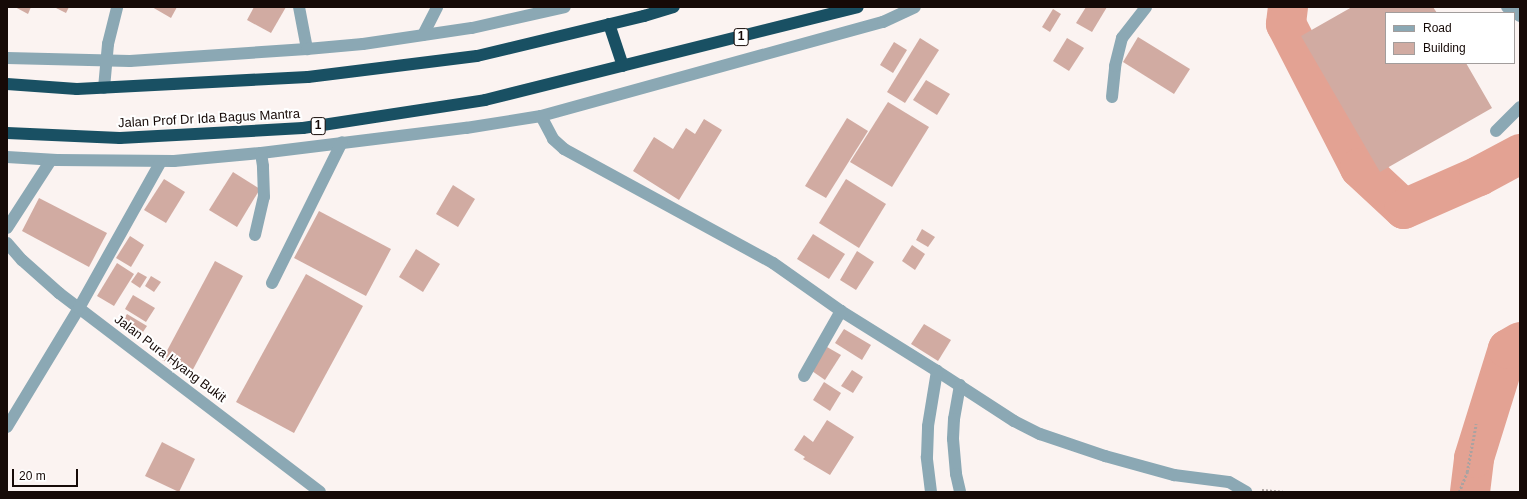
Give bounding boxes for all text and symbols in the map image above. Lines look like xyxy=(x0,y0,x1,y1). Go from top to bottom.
legend xyxy=(1385,12,1515,64)
text: Road xyxy=(1423,21,1452,35)
road number: 1 xyxy=(733,27,749,47)
text: Building xyxy=(1423,41,1466,55)
street label: Jalan Prof Dr Ida Bagus Mantra xyxy=(118,106,300,132)
road number: 1 xyxy=(310,116,326,136)
street label: Jalan Pura Hyang Bukit xyxy=(111,312,229,406)
scale bar xyxy=(14,461,80,487)
text: 20 m xyxy=(19,469,46,483)

